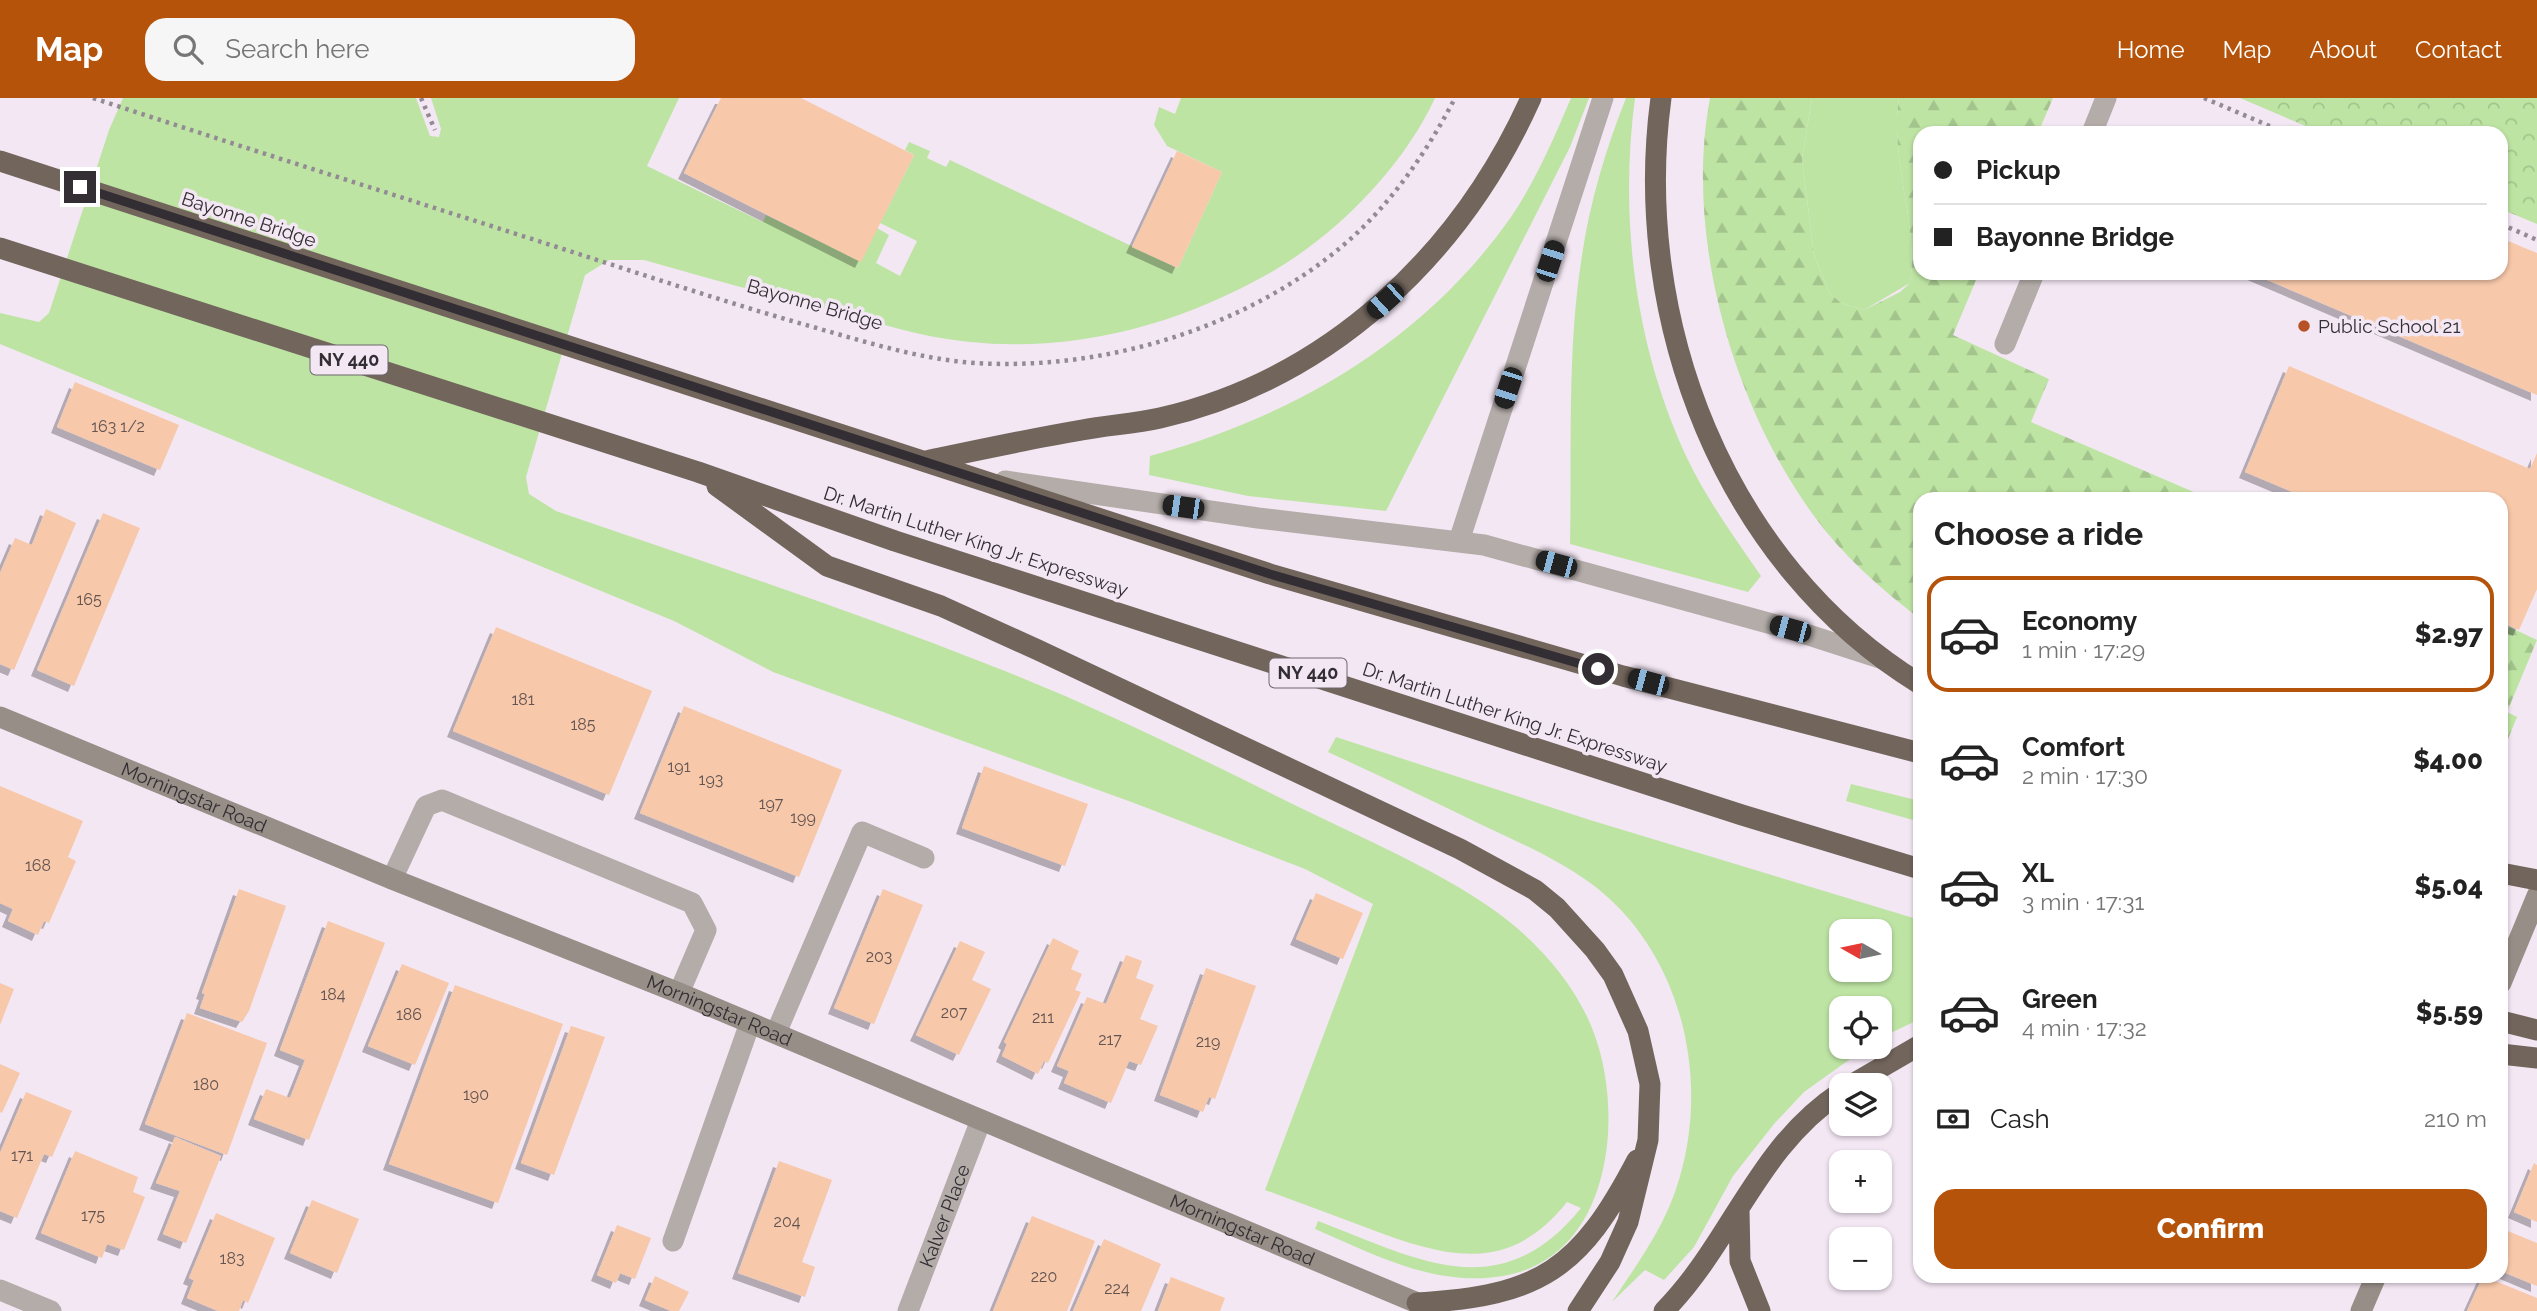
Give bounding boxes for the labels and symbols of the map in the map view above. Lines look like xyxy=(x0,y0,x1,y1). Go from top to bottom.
route end xyxy=(64,171,96,203)
street label: Bayonne Bridge xyxy=(179,187,319,251)
car xyxy=(1534,238,1567,284)
street label: Bayonne Bridge xyxy=(745,274,885,334)
car xyxy=(1363,279,1408,323)
place label: Public School 21 xyxy=(2318,315,2461,337)
marker: Public School 21 xyxy=(2296,318,2312,334)
road number: NY 440 xyxy=(310,346,388,374)
car xyxy=(1492,365,1525,411)
house number: 163 1/2 xyxy=(91,417,145,436)
street label: Dr. Martin Luther King Jr. Expressway xyxy=(821,481,1131,601)
car xyxy=(1161,494,1206,520)
car xyxy=(1533,548,1580,580)
house number: 165 xyxy=(76,590,102,609)
car xyxy=(1767,613,1814,645)
route start xyxy=(1582,653,1614,685)
street label: Dr. Martin Luther King Jr. Expressway xyxy=(1360,657,1670,777)
road number: NY 440 xyxy=(1270,658,1346,688)
car xyxy=(1625,666,1672,698)
house number: 181 xyxy=(511,690,535,709)
house number: 185 xyxy=(570,715,596,734)
street label: Morningstar Road xyxy=(118,757,270,837)
house number: 191 xyxy=(667,757,691,776)
house number: 193 xyxy=(699,770,723,789)
house number: 197 xyxy=(759,794,784,813)
house number: 199 xyxy=(790,808,816,827)
house number: 168 xyxy=(25,856,51,875)
north arrow xyxy=(1829,919,1892,982)
house number: 203 xyxy=(866,947,892,966)
street label: Morningstar Road xyxy=(644,970,795,1050)
house number: 184 xyxy=(320,985,346,1004)
house number: 207 xyxy=(941,1003,968,1022)
house number: 186 xyxy=(396,1005,422,1024)
house number: 211 xyxy=(1032,1008,1054,1027)
house number: 217 xyxy=(1098,1030,1122,1049)
house number: 219 xyxy=(1196,1032,1220,1051)
house number: 180 xyxy=(193,1075,219,1094)
house number: 190 xyxy=(463,1085,489,1104)
house number: 171 xyxy=(11,1146,33,1165)
street label: Kalver Place xyxy=(915,1161,974,1270)
street label: Morningstar Road xyxy=(1167,1189,1318,1270)
house number: 175 xyxy=(81,1206,105,1225)
house number: 204 xyxy=(774,1212,801,1231)
house number: 183 xyxy=(220,1249,244,1268)
house number: 220 xyxy=(1031,1267,1057,1286)
house number: 224 xyxy=(1104,1279,1130,1298)

